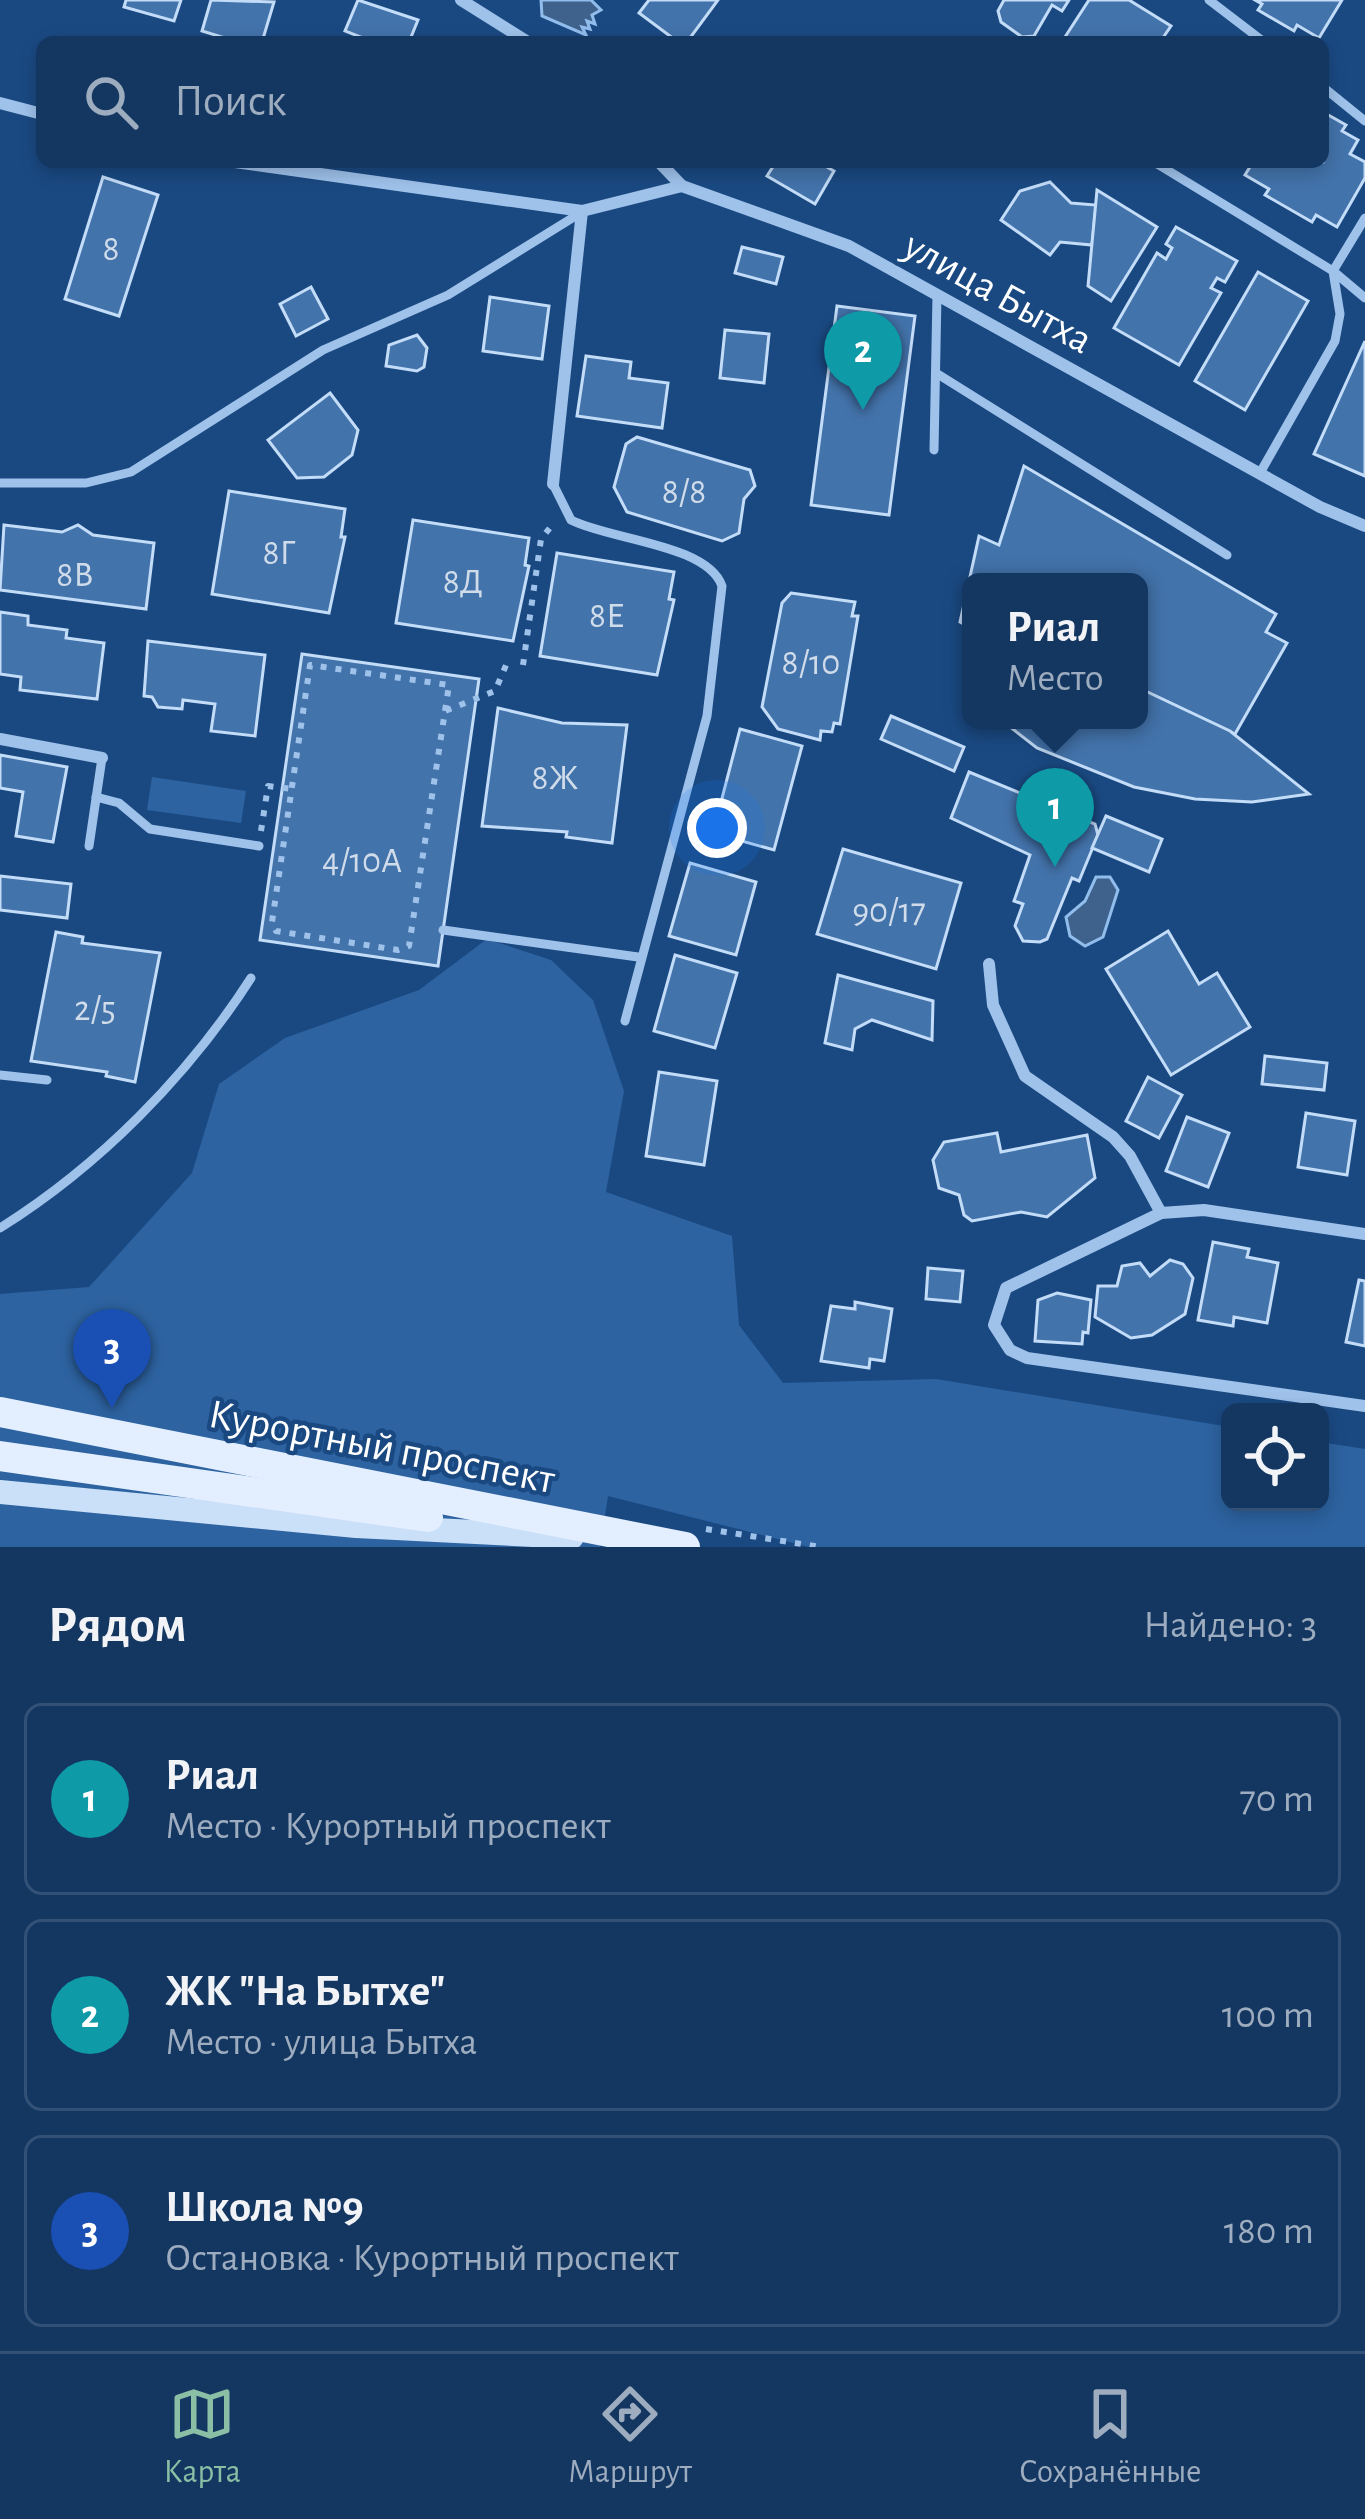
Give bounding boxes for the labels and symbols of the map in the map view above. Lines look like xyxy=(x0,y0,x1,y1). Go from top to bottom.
street label: улица Бытха xyxy=(896,223,1099,362)
house number: 8 xyxy=(102,231,120,267)
pin: 2 xyxy=(824,311,902,410)
house number: 8/8 xyxy=(662,474,706,510)
house number: 8Г xyxy=(262,535,296,571)
house number: 8В xyxy=(56,557,94,593)
house number: 8Д xyxy=(443,564,483,600)
house number: 8Е xyxy=(589,598,625,634)
house number: 8/10 xyxy=(782,645,840,681)
house number: 8Ж xyxy=(532,760,578,796)
pin: 1 xyxy=(1016,768,1094,867)
your location xyxy=(687,798,747,858)
house number: 4/10А xyxy=(322,843,402,879)
house number: 90/17 xyxy=(852,893,926,929)
house number: 2/5 xyxy=(74,991,116,1027)
pin: 3 xyxy=(73,1309,151,1408)
street label: Курортный проспект xyxy=(205,1393,559,1501)

